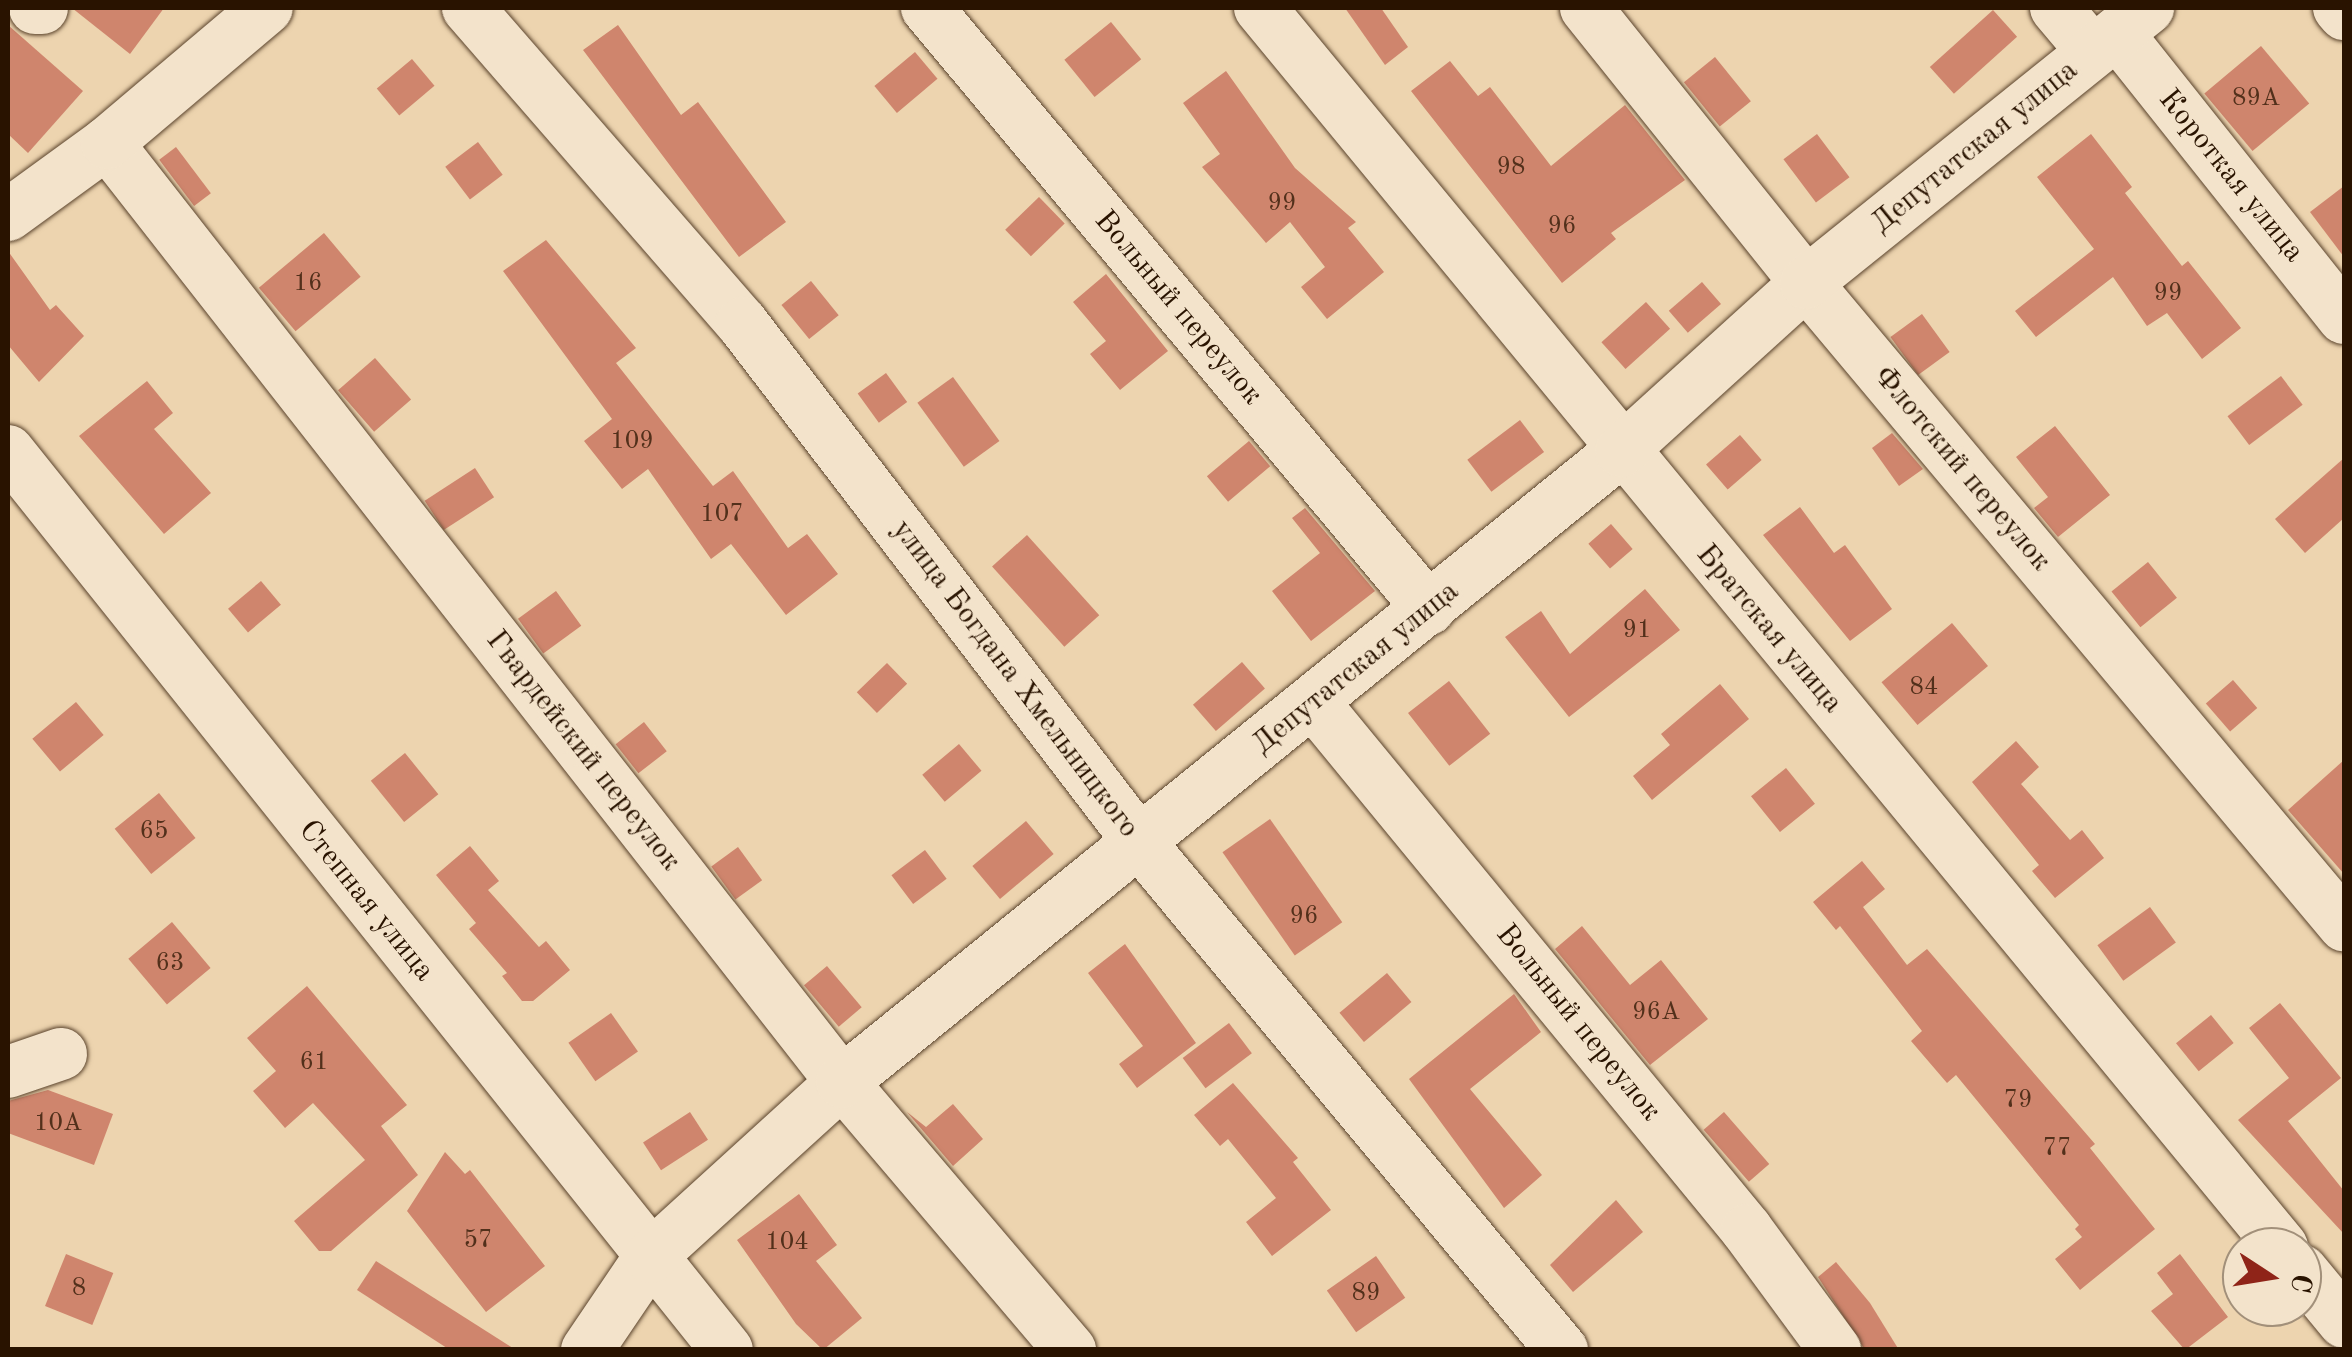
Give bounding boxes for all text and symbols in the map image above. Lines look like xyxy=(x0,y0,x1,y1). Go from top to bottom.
street label: Депутатская улица xyxy=(1865,53,2085,241)
street label: Короткая улица xyxy=(2150,82,2312,270)
house number: 89А xyxy=(2232,84,2280,114)
house number: 98 xyxy=(1497,153,1525,183)
house number: 99 xyxy=(1268,189,1296,219)
street label: Вольный переулок xyxy=(1086,203,1270,413)
house number: 96 xyxy=(1548,212,1576,242)
house number: 16 xyxy=(294,269,322,299)
house number: 99 xyxy=(2154,279,2182,309)
street label: Флотский переулок xyxy=(1866,359,2058,579)
house number: 109 xyxy=(610,427,654,457)
house number: 107 xyxy=(700,500,744,530)
street label: улица Богдана Хмельницкого xyxy=(884,513,1146,845)
street label: Братская улица xyxy=(1688,537,1850,721)
street label: Депутатская улица xyxy=(1246,574,1466,762)
house number: 91 xyxy=(1623,616,1651,646)
street label: Гвардейский переулок xyxy=(478,623,688,879)
house number: 84 xyxy=(1910,673,1938,703)
street label: Степная улица xyxy=(290,813,442,989)
house number: 65 xyxy=(140,817,168,847)
house number: 96 xyxy=(1290,902,1318,932)
street label: Вольный переулок xyxy=(1488,917,1668,1129)
house number: 63 xyxy=(156,949,184,979)
house number: 96А xyxy=(1632,998,1680,1028)
house number: 61 xyxy=(300,1048,328,1078)
house number: 79 xyxy=(2004,1086,2032,1116)
house number: 10А xyxy=(34,1109,82,1139)
house number: 77 xyxy=(2043,1134,2071,1164)
house number: 57 xyxy=(464,1226,492,1256)
north arrow xyxy=(2222,1227,2322,1327)
house number: 104 xyxy=(765,1228,809,1258)
text: С xyxy=(2284,1271,2315,1295)
house number: 8 xyxy=(72,1274,86,1304)
house number: 89 xyxy=(1352,1279,1380,1309)

